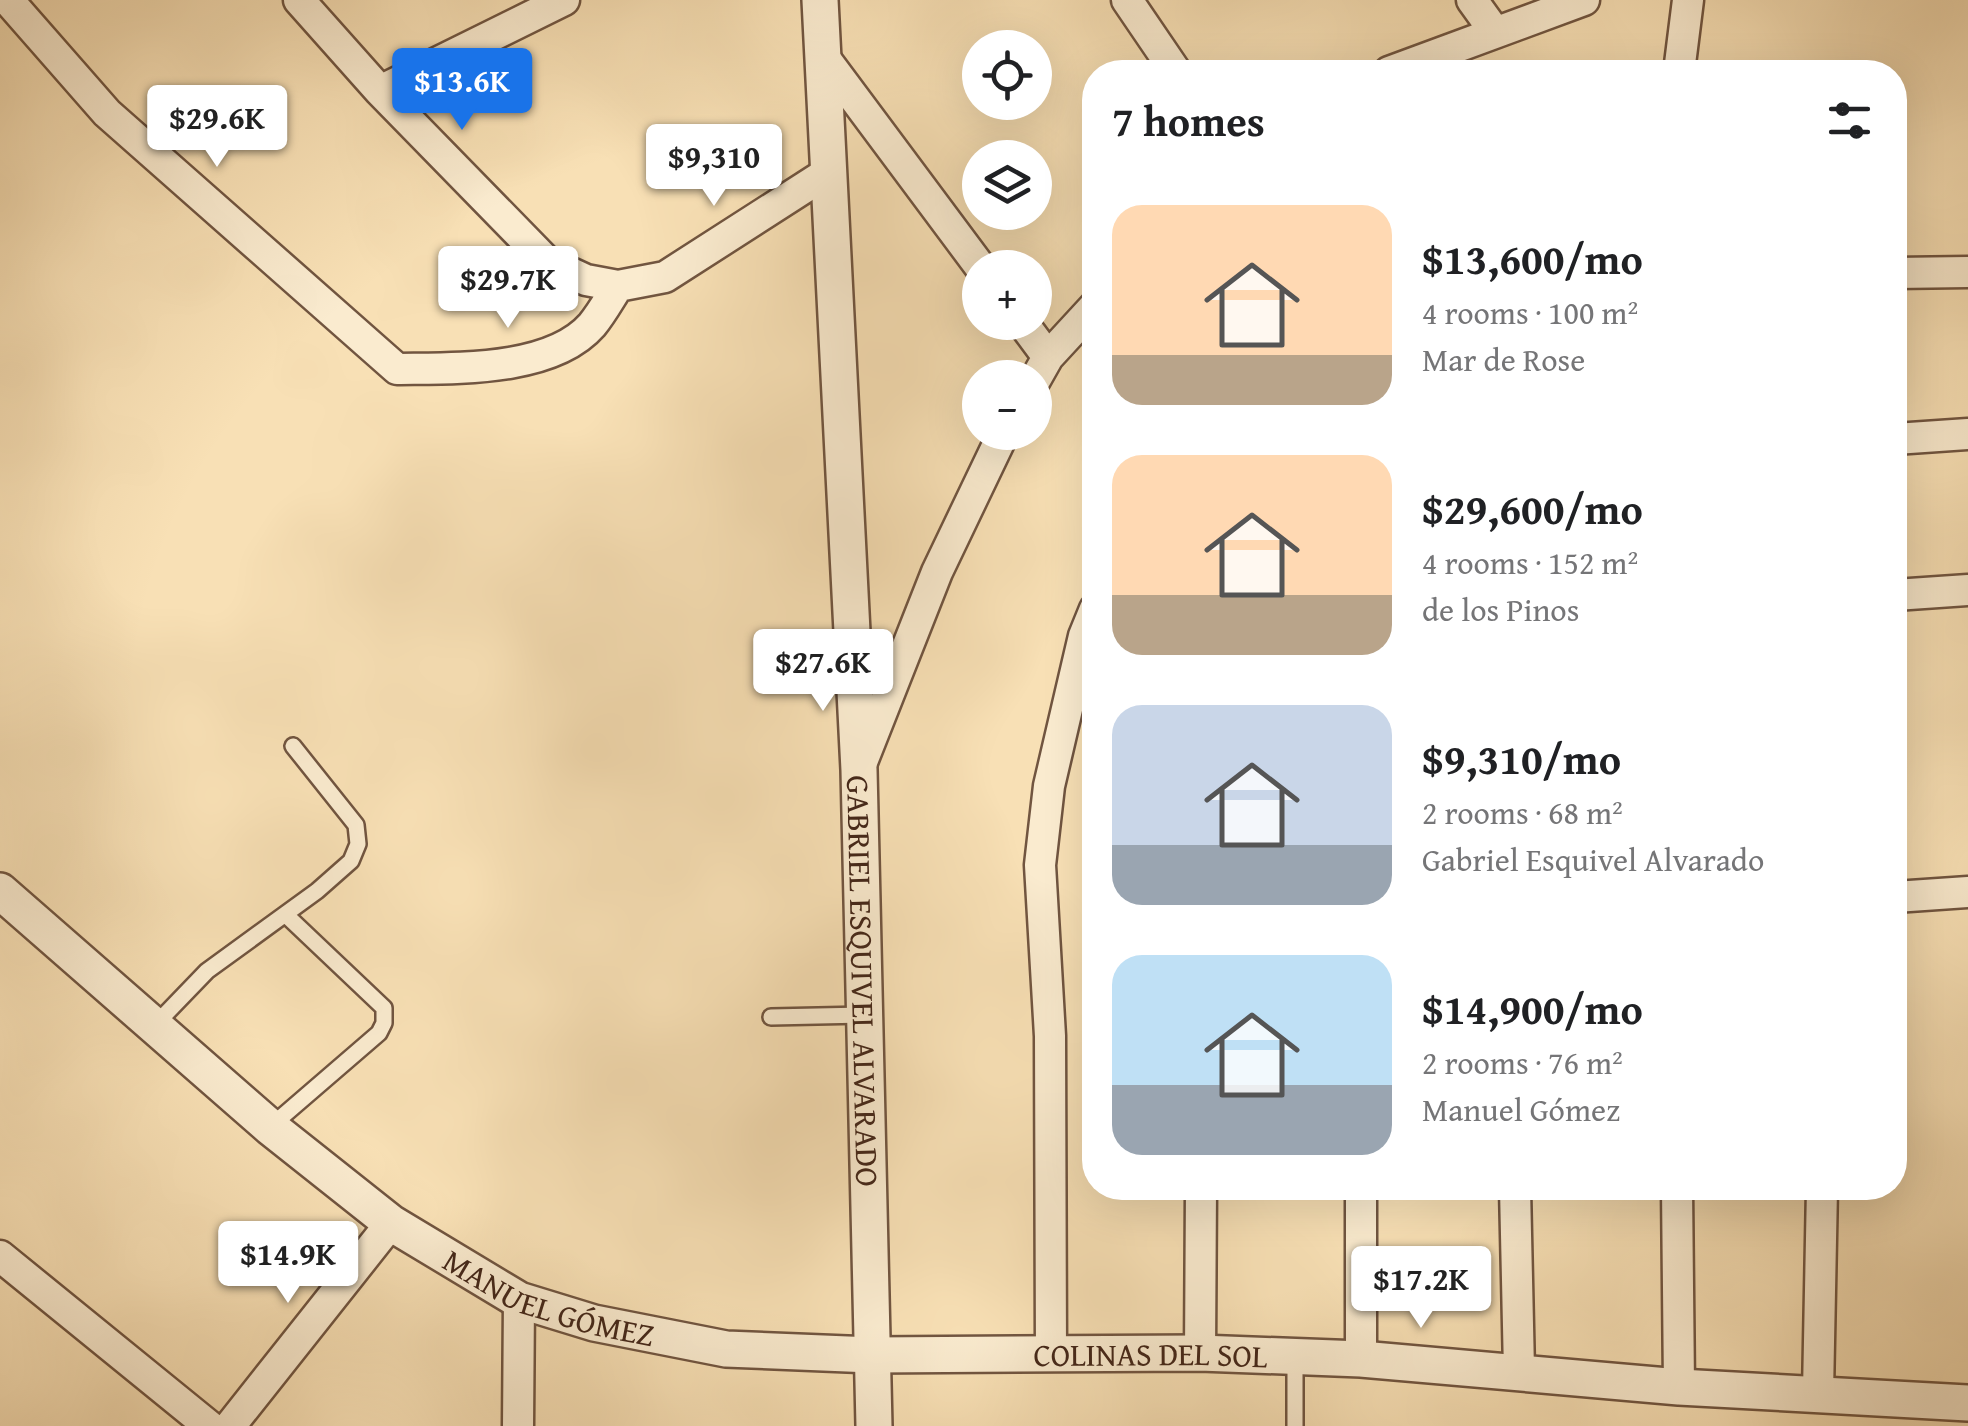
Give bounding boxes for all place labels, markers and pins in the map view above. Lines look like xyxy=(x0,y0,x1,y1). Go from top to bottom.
pin: $13.6K xyxy=(381,48,543,133)
pin: $29.6K xyxy=(136,85,298,170)
pin: $9,310 xyxy=(633,124,795,209)
pin: $29.7K xyxy=(427,246,589,331)
pin: $27.6K xyxy=(742,629,904,714)
pin: $14.9K xyxy=(207,1221,369,1306)
pin: $17.2K xyxy=(1340,1246,1502,1331)

